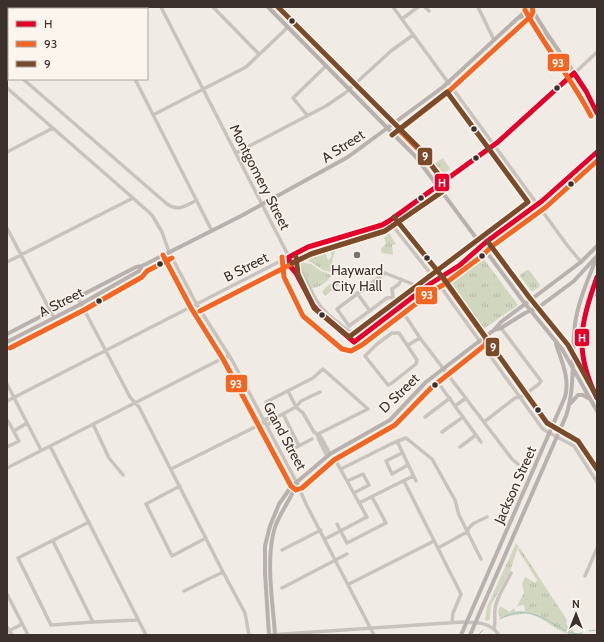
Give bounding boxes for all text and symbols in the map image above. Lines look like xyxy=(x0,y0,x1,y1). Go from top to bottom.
legend xyxy=(8,8,148,80)
text: H xyxy=(44,16,52,31)
unlabelled marker xyxy=(287,16,297,26)
text: 93 xyxy=(44,36,57,51)
line badge: 93 xyxy=(547,53,570,72)
text: 9 xyxy=(44,56,51,71)
text: 93 xyxy=(552,56,564,70)
unlabelled marker xyxy=(552,83,562,93)
street label: Montgomery Street xyxy=(226,121,294,233)
unlabelled marker xyxy=(469,124,479,134)
street label: A Street xyxy=(318,125,368,167)
line badge: 9 xyxy=(417,147,433,166)
text: 9 xyxy=(422,149,428,163)
unlabelled marker xyxy=(471,153,481,163)
line badge: H xyxy=(434,173,450,192)
text: H xyxy=(438,176,446,190)
unlabelled marker xyxy=(566,179,576,189)
unlabelled marker xyxy=(416,193,426,203)
street label: B Street xyxy=(221,248,271,286)
marker: Hayward City Hall xyxy=(352,250,362,260)
unlabelled marker xyxy=(477,251,487,261)
unlabelled marker xyxy=(422,253,432,263)
unlabelled marker xyxy=(155,259,165,269)
place label: Hayward City Hall xyxy=(331,261,383,295)
street label: A Street xyxy=(36,283,87,321)
line badge: 93 xyxy=(415,286,438,305)
text: 93 xyxy=(421,288,433,302)
unlabelled marker xyxy=(94,296,104,306)
unlabelled marker xyxy=(317,310,327,320)
line badge: H xyxy=(574,328,590,347)
text: H xyxy=(578,331,586,345)
line badge: 9 xyxy=(485,337,500,357)
text: 9 xyxy=(490,340,496,354)
street label: D Street xyxy=(375,369,423,417)
line badge: 93 xyxy=(225,374,248,393)
text: 93 xyxy=(230,377,242,391)
unlabelled marker xyxy=(430,380,440,390)
street label: Grand Street xyxy=(259,399,311,474)
unlabelled marker xyxy=(533,405,543,415)
street label: Jackson Street xyxy=(489,443,540,528)
north arrow xyxy=(556,594,596,634)
text: N xyxy=(572,597,580,611)

